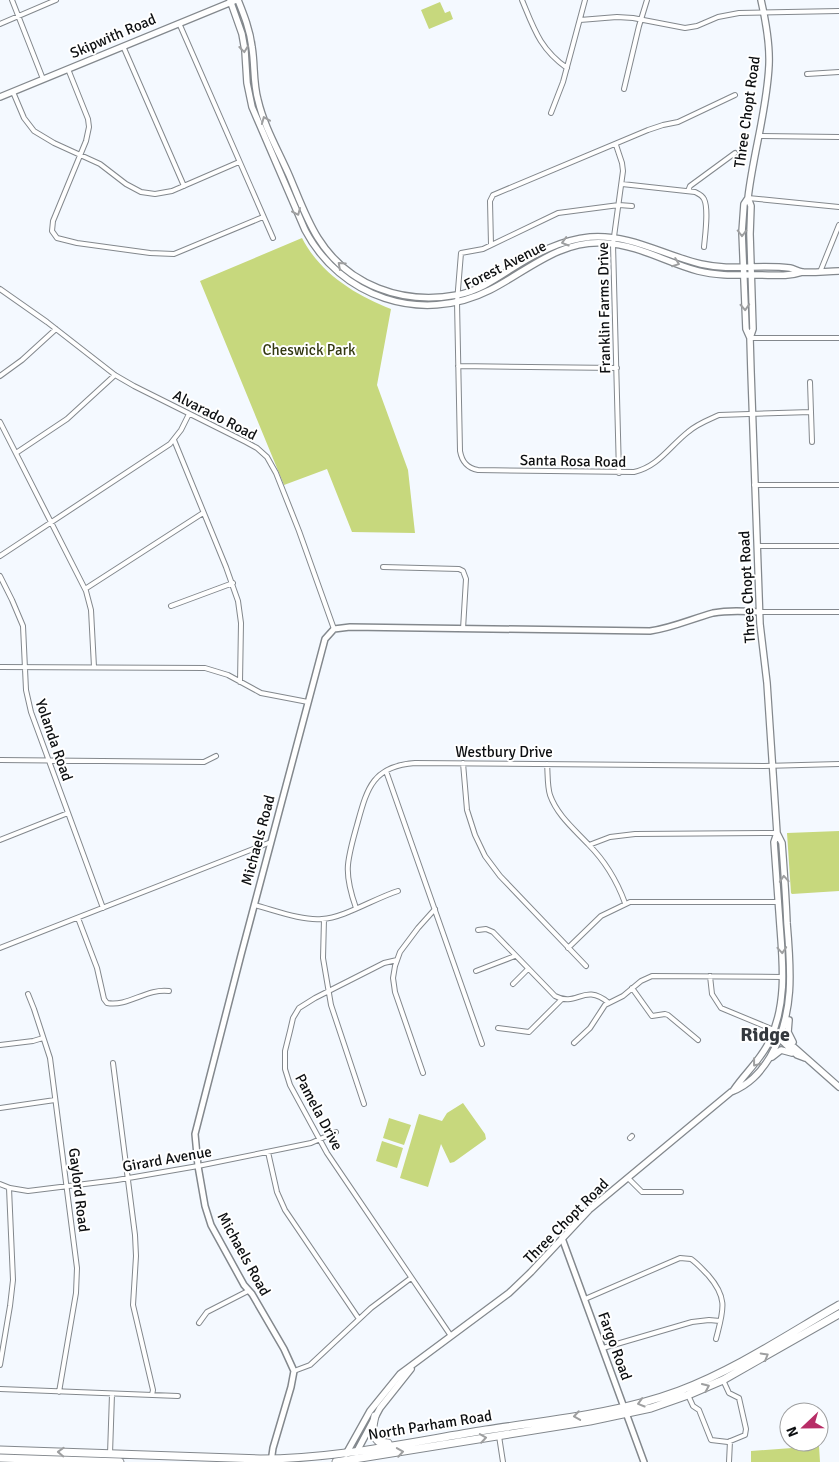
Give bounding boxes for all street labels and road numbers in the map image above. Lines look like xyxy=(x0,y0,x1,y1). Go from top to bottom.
street label: Skipwith Road xyxy=(67,10,159,62)
street label: Three Chopt Road xyxy=(730,55,764,169)
street label: Forest Avenue xyxy=(461,237,549,293)
street label: Franklin Farms Drive xyxy=(594,242,614,374)
street label: Alvarado Road xyxy=(170,386,260,444)
street label: Santa Rosa Road xyxy=(520,451,626,471)
street label: Three Chopt Road xyxy=(735,530,759,644)
street label: Yolanda Road xyxy=(32,697,76,783)
street label: Westbury Drive xyxy=(455,743,553,761)
street label: Michaels Road xyxy=(237,793,279,887)
street label: Pamela Drive xyxy=(291,1071,347,1153)
street label: Girard Avenue xyxy=(121,1142,213,1176)
street label: Gaylord Road xyxy=(65,1147,93,1233)
street label: Three Chopt Road xyxy=(520,1175,612,1267)
street label: Michaels Road xyxy=(214,1209,274,1299)
street label: Fargo Road xyxy=(594,1309,636,1383)
street label: North Parham Road xyxy=(367,1406,493,1444)

